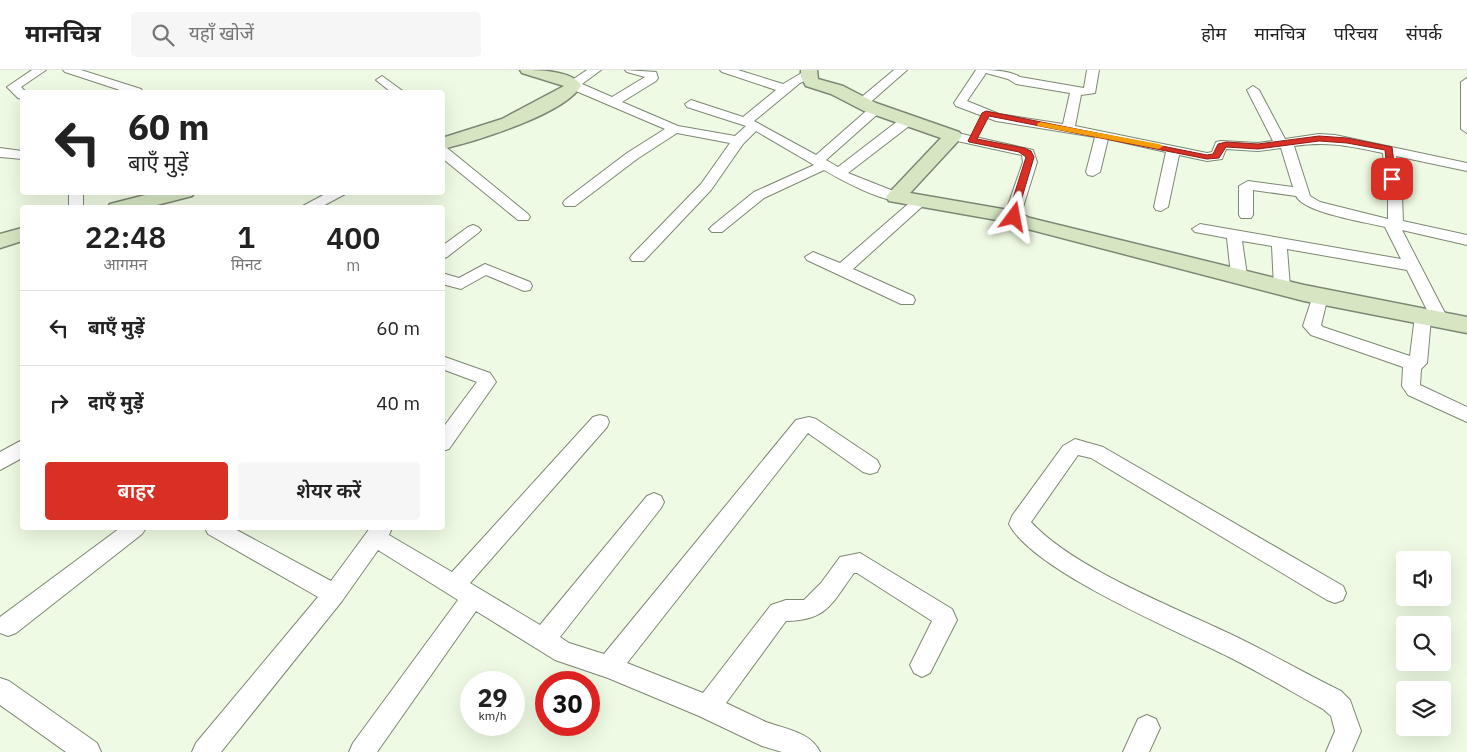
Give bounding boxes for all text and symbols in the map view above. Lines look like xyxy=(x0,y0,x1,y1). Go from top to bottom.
search box xyxy=(131,12,481,57)
text: मानचित्र xyxy=(25,17,101,49)
icon: search xyxy=(149,21,177,49)
text: यहाँ खोजें xyxy=(189,21,254,45)
text: होम xyxy=(1201,22,1226,45)
text: मानचित्र xyxy=(1254,22,1306,45)
text: परिचय xyxy=(1334,22,1378,45)
text: संपर्क xyxy=(1406,22,1442,45)
text: 60 m xyxy=(128,104,210,150)
icon: left xyxy=(45,110,110,175)
text: बाएँ मुड़ें xyxy=(128,148,189,177)
pin xyxy=(1371,158,1413,200)
icon: arrive xyxy=(1378,165,1406,193)
position arrow xyxy=(987,190,1039,242)
text: 22:48 xyxy=(85,217,166,256)
text: 1 xyxy=(237,217,255,256)
text: 400 xyxy=(326,218,380,257)
text: आगमन xyxy=(104,254,147,274)
text: मिनट xyxy=(231,254,262,274)
text: m xyxy=(346,255,360,275)
icon: left xyxy=(45,314,73,342)
text: बाएँ मुड़ें xyxy=(88,315,145,339)
text: 60 m xyxy=(376,316,420,340)
icon: right xyxy=(45,389,73,417)
text: दाएँ मुड़ें xyxy=(88,390,144,414)
text: 40 m xyxy=(376,391,420,415)
button: बाहर xyxy=(45,462,228,520)
button: शेयर करें xyxy=(238,462,420,520)
map controls xyxy=(1396,551,1451,736)
button: sound xyxy=(1396,551,1451,606)
button: search xyxy=(1396,616,1451,671)
speed limit sign: 30 xyxy=(535,671,600,736)
text: 29 xyxy=(477,681,508,714)
button: layers xyxy=(1396,681,1451,736)
text: km/h xyxy=(478,708,507,723)

